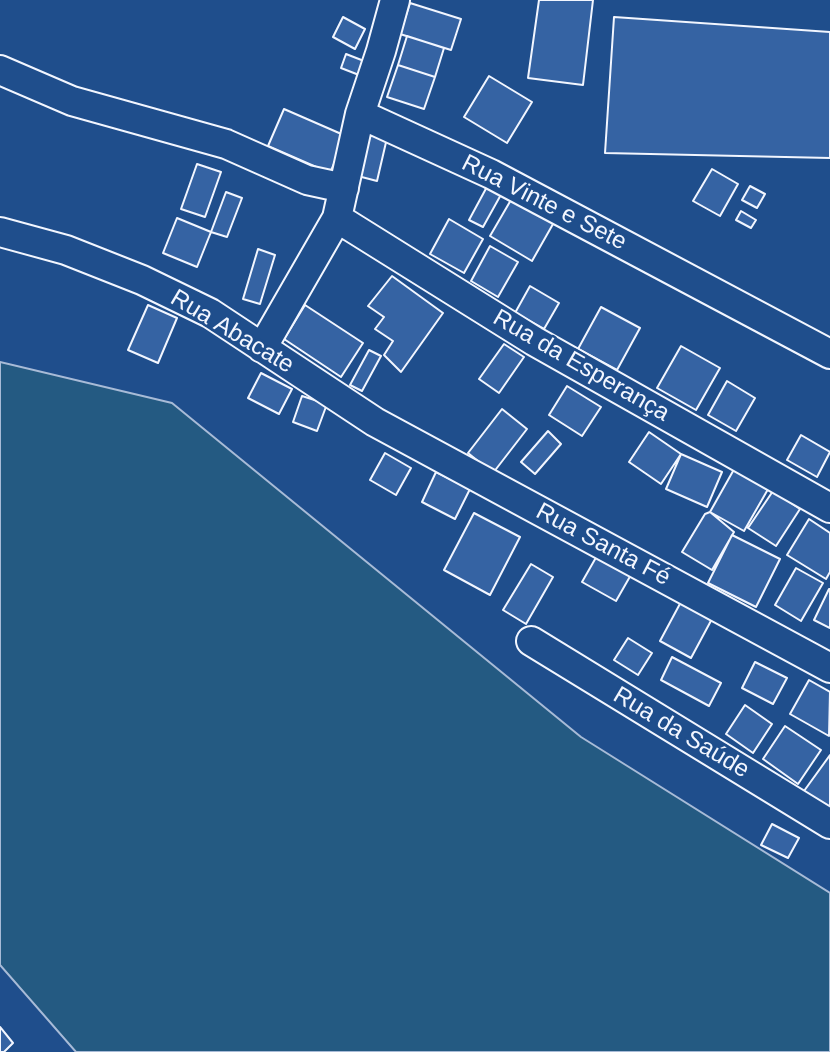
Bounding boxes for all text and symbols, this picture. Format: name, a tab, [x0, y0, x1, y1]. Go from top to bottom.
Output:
street label: Rua Vinte e Sete	[457, 149, 631, 257]
street label: Rua Abacate	[165, 284, 299, 380]
street label: Rua da Esperança	[488, 304, 674, 428]
street label: Rua Santa Fé	[531, 498, 675, 592]
street label: Rua da Saúde	[608, 681, 754, 785]

